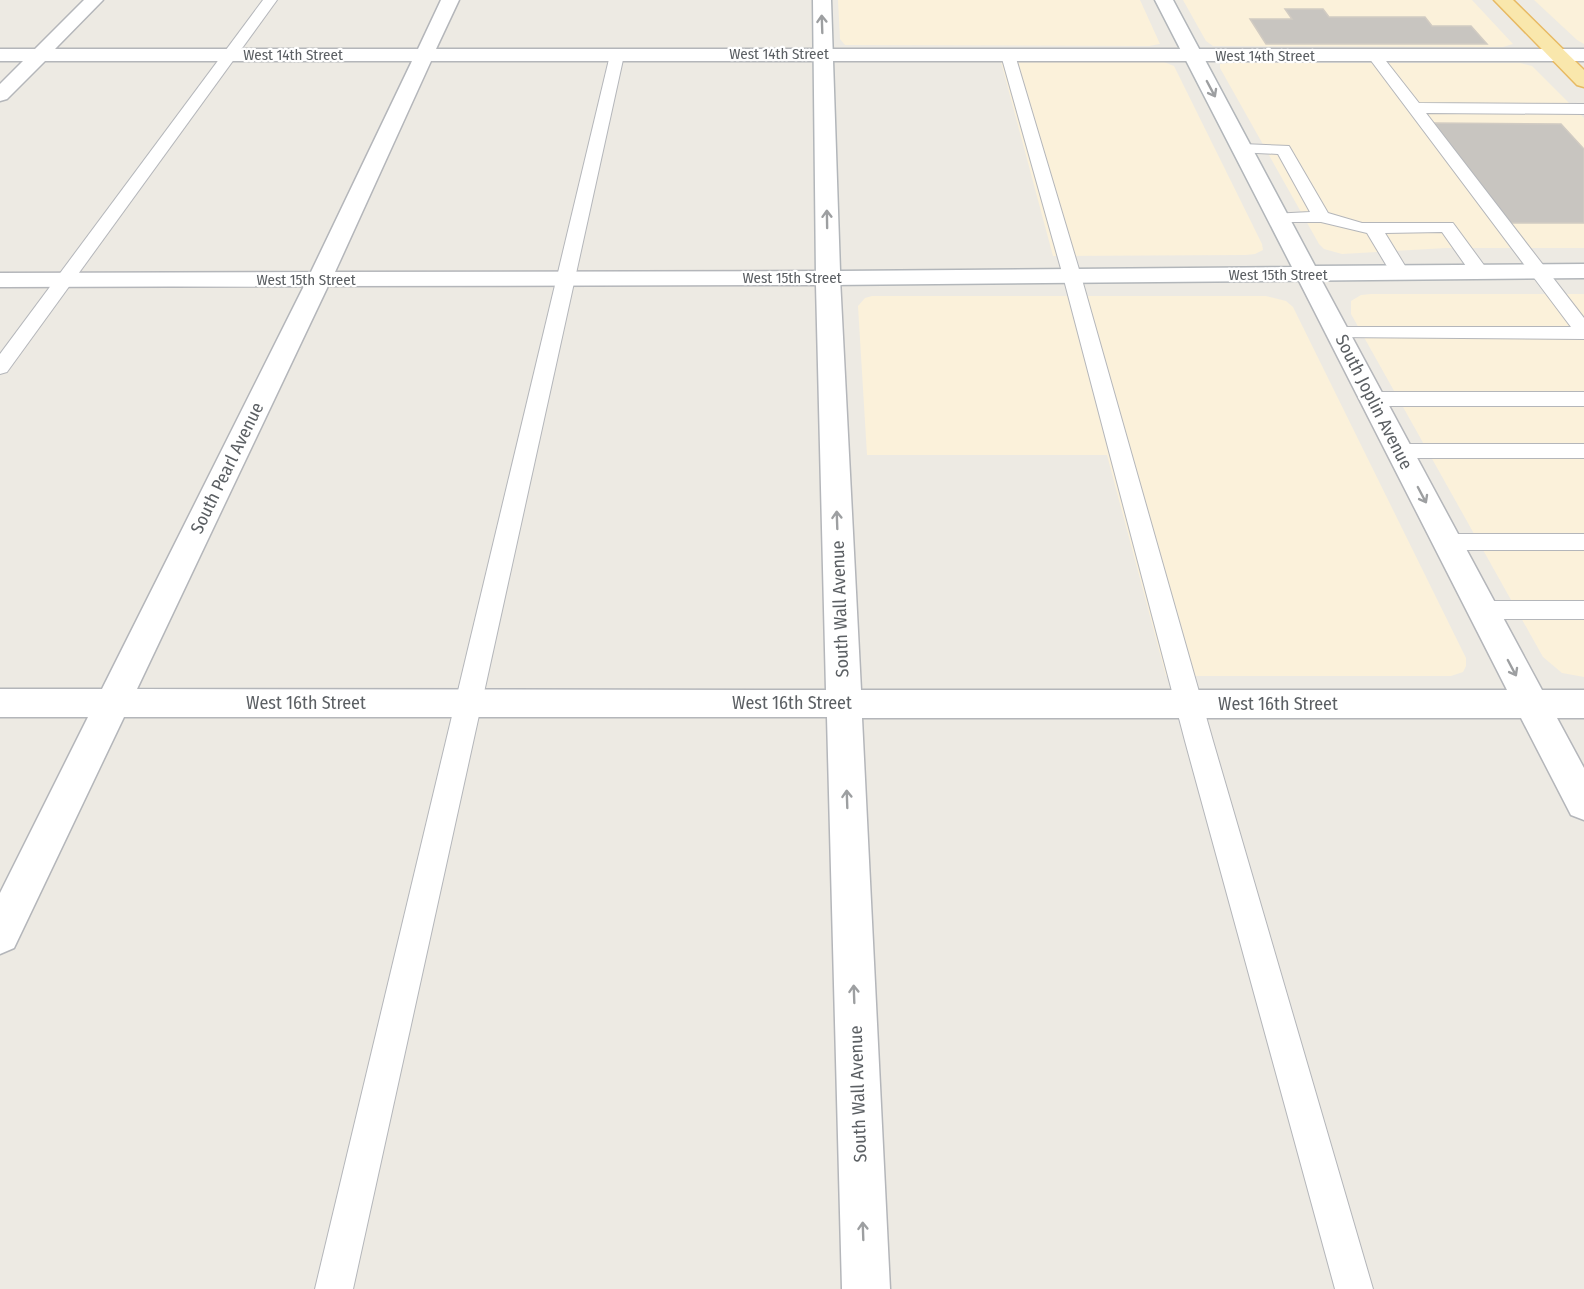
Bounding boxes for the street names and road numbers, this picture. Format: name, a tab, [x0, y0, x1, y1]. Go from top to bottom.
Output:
street label: West 14th Street	[729, 45, 829, 63]
street label: West 14th Street	[243, 46, 343, 64]
street label: West 14th Street	[1215, 47, 1315, 65]
street label: West 15th Street	[1228, 266, 1328, 284]
street label: West 15th Street	[742, 269, 842, 287]
street label: West 15th Street	[256, 271, 356, 289]
street label: South Joplin Avenue	[1330, 331, 1418, 473]
street label: South Pearl Avenue	[186, 399, 268, 537]
street label: South Wall Avenue	[827, 540, 853, 678]
street label: West 16th Street	[246, 692, 366, 714]
street label: West 16th Street	[732, 692, 852, 714]
street label: West 16th Street	[1218, 693, 1338, 715]
street label: South Wall Avenue	[845, 1025, 871, 1163]

